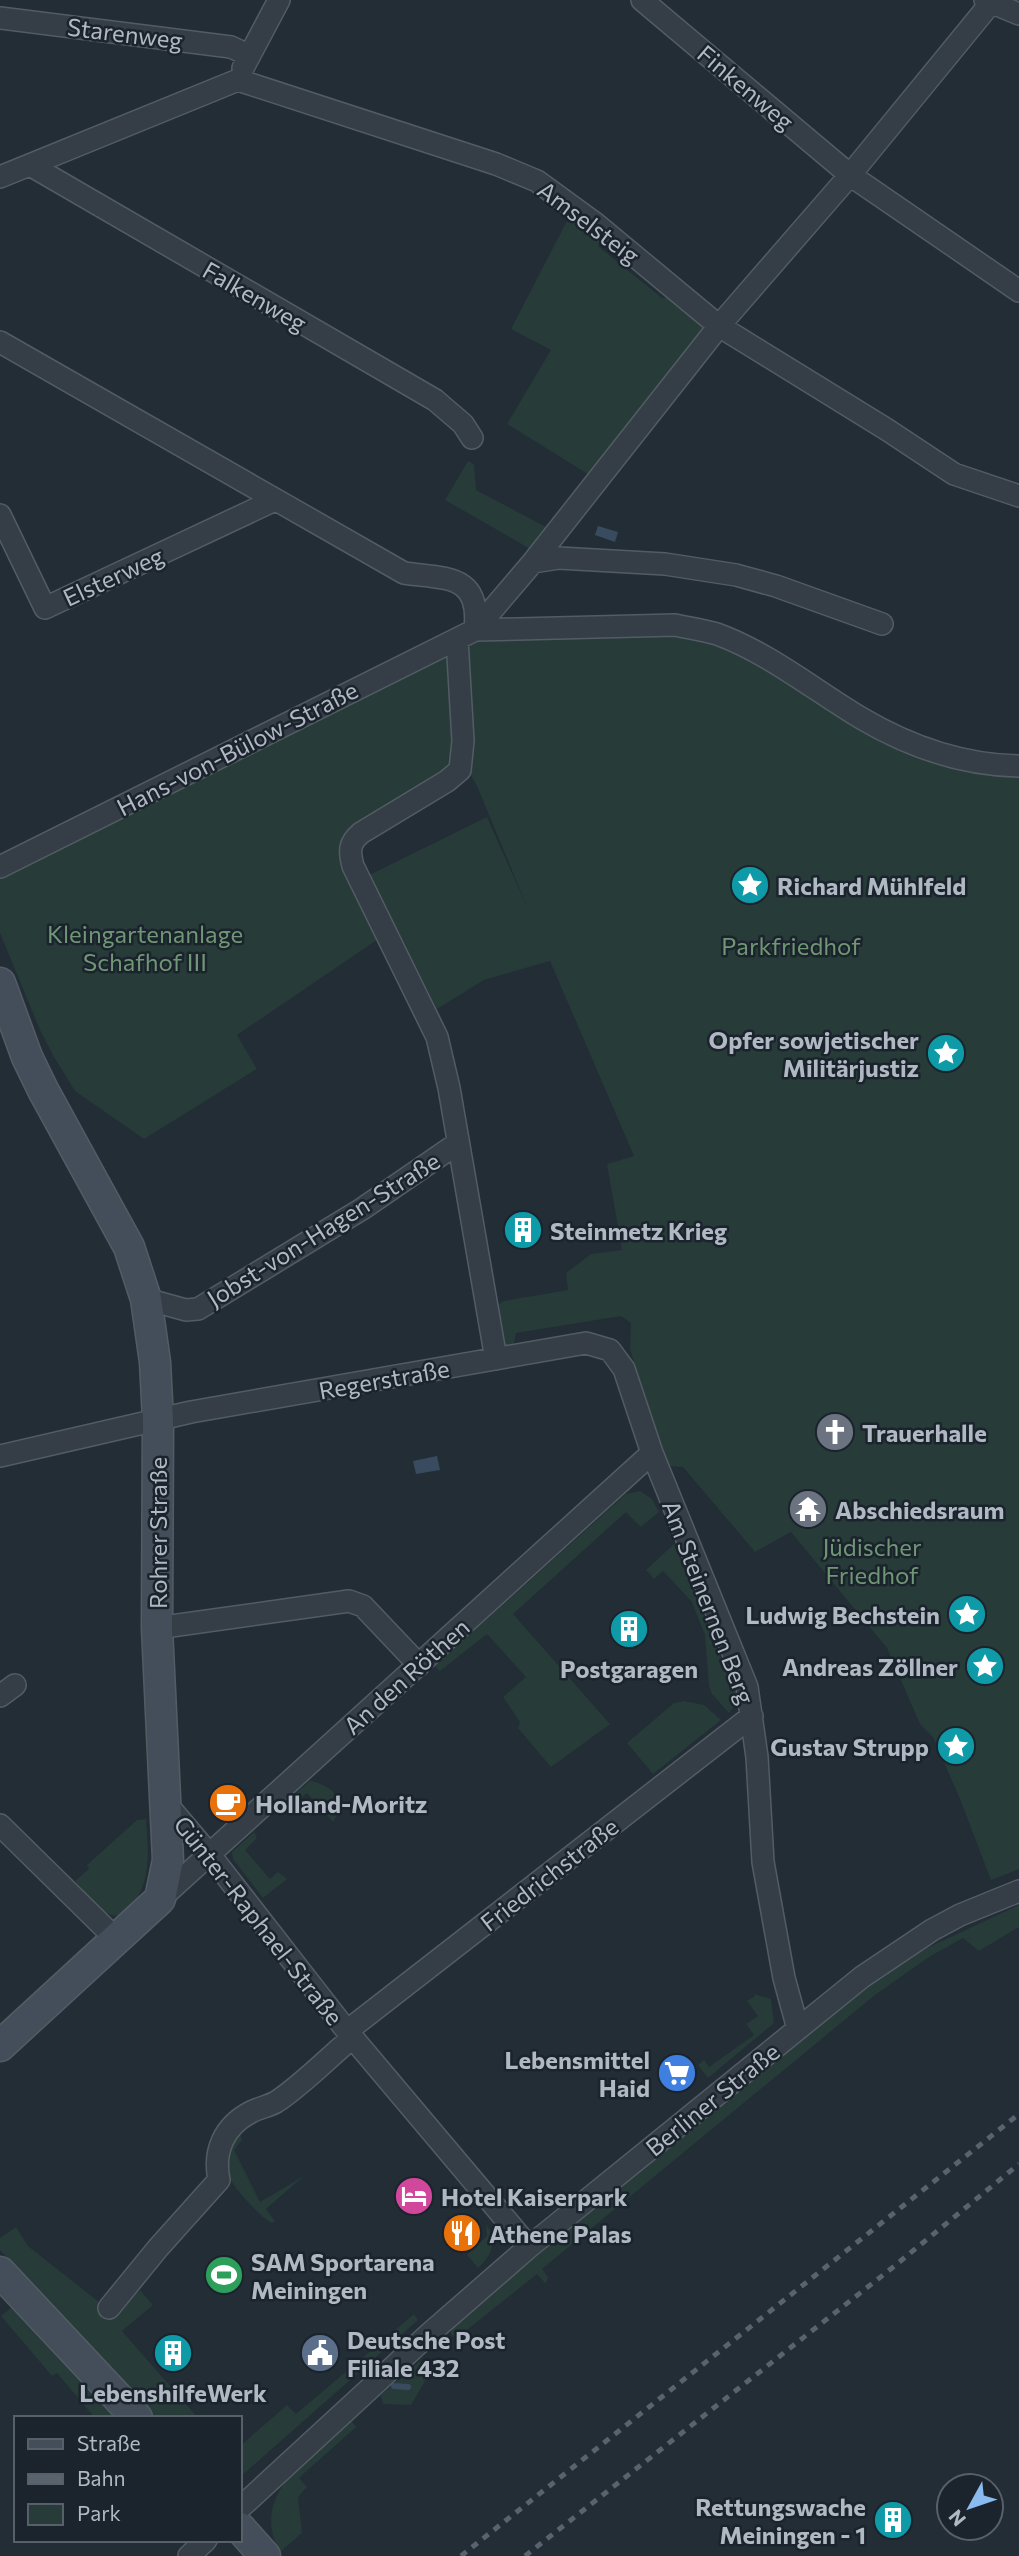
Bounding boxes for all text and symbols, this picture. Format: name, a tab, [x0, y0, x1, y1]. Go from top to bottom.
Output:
street label: Starenweg	[66, 12, 184, 54]
street label: Finkenweg	[692, 38, 800, 136]
street label: Amselsteig	[533, 174, 645, 270]
street label: Falkenweg	[198, 255, 312, 337]
street label: Elsterweg	[58, 540, 168, 612]
street label: Hans-von-Bülow-Straße	[112, 675, 362, 821]
place icon: Richard Mühlfeld	[729, 864, 771, 906]
place label: Richard Mühlfeld	[777, 871, 966, 900]
park label: Kleingartenanlage Schafhof III	[47, 919, 243, 976]
park label: Parkfriedhof	[721, 931, 861, 960]
place label: Opfer sowjetischer Militärjustiz	[709, 1025, 919, 1082]
place icon: Opfer sowjetischer Militärjustiz	[925, 1032, 967, 1074]
street label: Jobst-von-Hagen-Straße	[201, 1145, 445, 1313]
building icon: Steinmetz Krieg	[502, 1209, 544, 1251]
place label: Steinmetz Krieg	[550, 1216, 727, 1245]
street label: Regerstraße	[316, 1353, 452, 1405]
church icon: Trauerhalle	[814, 1411, 856, 1453]
place label: Trauerhalle	[862, 1418, 987, 1447]
street label: Rohrer Straße	[143, 1457, 172, 1609]
temple icon: Abschiedsraum	[787, 1488, 829, 1530]
place label: Abschiedsraum	[835, 1495, 1004, 1524]
street label: Am Steinernen Berg	[657, 1496, 761, 1708]
park label: Jüdischer Friedhof	[822, 1532, 922, 1589]
place icon: Ludwig Bechstein	[946, 1593, 988, 1635]
place label: Ludwig Bechstein	[746, 1600, 940, 1629]
building icon: Postgaragen	[608, 1608, 650, 1650]
street label: An den Röthen	[337, 1612, 475, 1740]
place icon: Andreas Zöllner	[964, 1645, 1006, 1687]
place label: Andreas Zöllner	[782, 1652, 958, 1681]
place label: Postgaragen	[560, 1654, 698, 1683]
place icon: Gustav Strupp	[935, 1725, 977, 1767]
place label: Gustav Strupp	[770, 1732, 929, 1761]
cafe icon: Holland-Moritz	[207, 1782, 249, 1824]
place label: Holland-Moritz	[255, 1789, 427, 1818]
street label: Günter-Raphael-Straße	[168, 1810, 350, 2030]
street label: Friedrichstraße	[474, 1811, 624, 1937]
street label: Berliner Straße	[639, 2036, 785, 2162]
place label: Lebensmittel Haid	[505, 2045, 650, 2102]
supermarket icon: Lebensmittel Haid	[656, 2052, 698, 2094]
hotel icon: Hotel Kaiserpark	[393, 2175, 435, 2217]
place label: Hotel Kaiserpark	[441, 2182, 628, 2211]
restaurant icon: Athene Palas	[441, 2212, 483, 2254]
place label: Athene Palas	[489, 2219, 632, 2248]
place label: SAM Sportarena Meiningen	[251, 2247, 435, 2304]
sports icon: SAM Sportarena Meiningen	[203, 2254, 245, 2296]
place label: Deutsche Post Filiale 432	[347, 2325, 506, 2382]
building icon: LebenshilfeWerk	[152, 2332, 194, 2374]
public building icon: Deutsche Post Filiale 432	[299, 2332, 341, 2374]
place label: LebenshilfeWerk	[79, 2378, 267, 2407]
legend	[14, 2416, 242, 2542]
text: Straße	[77, 2430, 141, 2455]
text: Bahn	[77, 2465, 126, 2490]
north arrow	[935, 2472, 1005, 2542]
place label: Rettungswache Meiningen - 1	[695, 2492, 866, 2549]
building icon: Rettungswache Meiningen - 1	[872, 2499, 914, 2541]
text: Park	[77, 2500, 121, 2525]
text: N	[943, 2505, 970, 2531]

